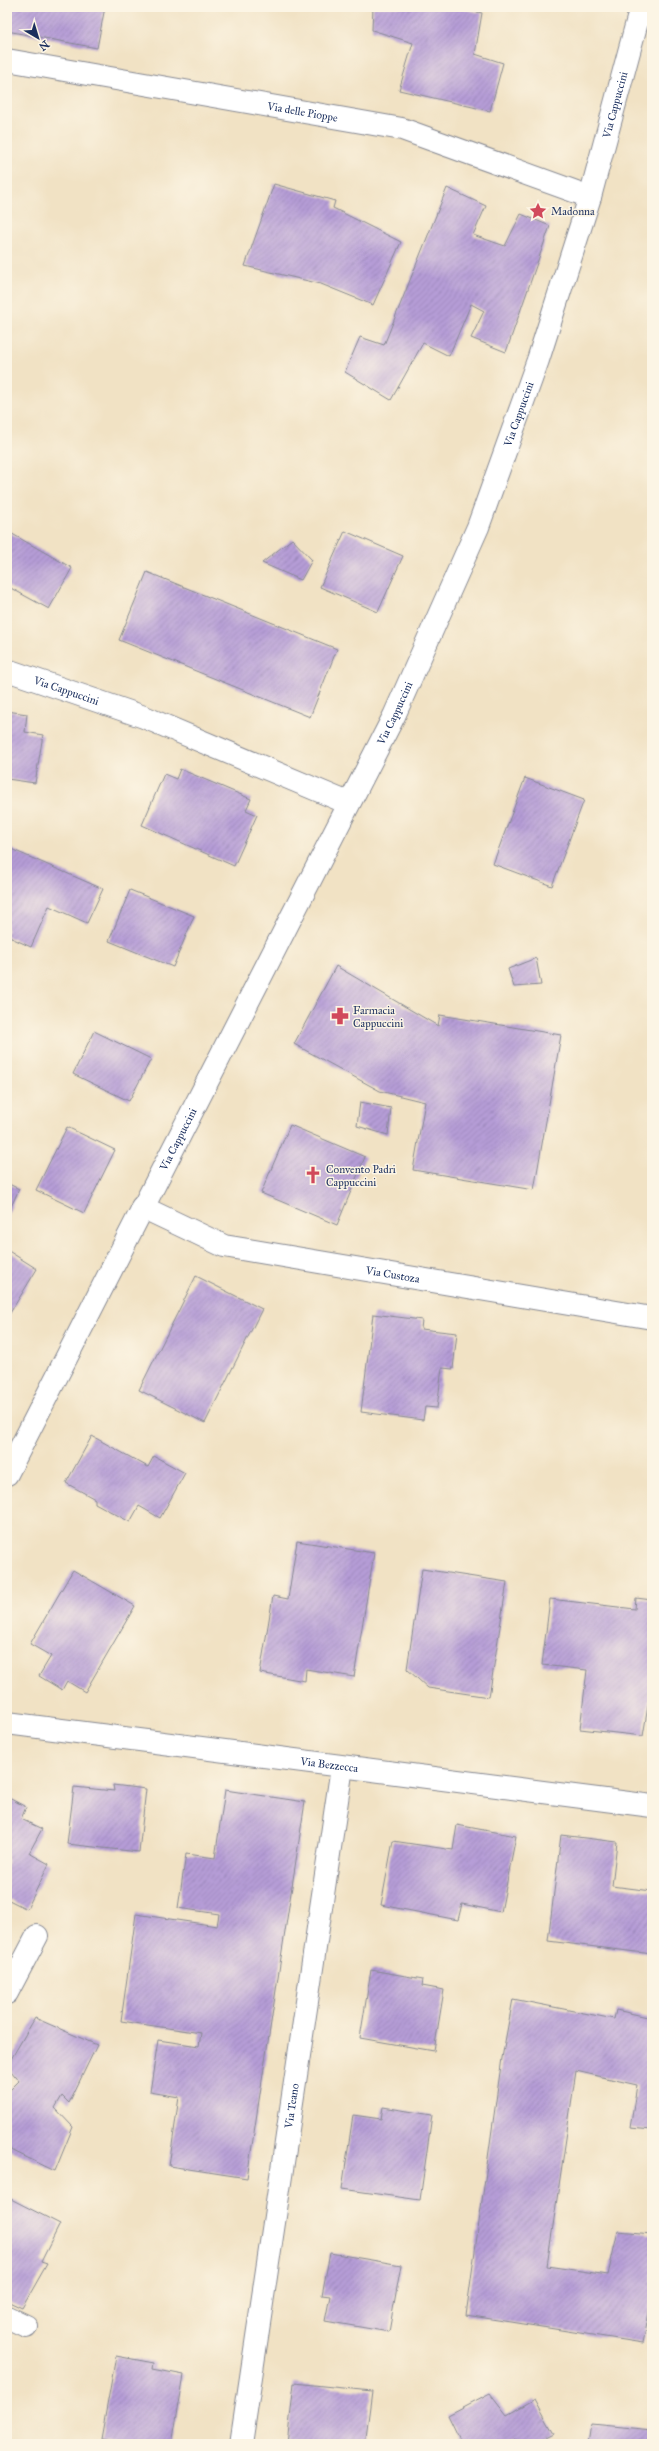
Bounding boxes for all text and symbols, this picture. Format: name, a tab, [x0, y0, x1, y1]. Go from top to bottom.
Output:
north arrow	[18, 18, 58, 58]
text: N	[36, 37, 52, 54]
street label: Via Cappuccini	[599, 70, 630, 140]
street label: Via delle Pioppe	[265, 99, 339, 124]
place icon: Madonna	[528, 201, 548, 221]
place label: Madonna	[551, 205, 595, 218]
street label: Via Cappuccini	[501, 380, 536, 449]
street label: Via Cappuccini	[31, 673, 101, 708]
street label: Via Cappuccini	[374, 680, 415, 748]
place label: Farmacia Cappuccini	[353, 1004, 403, 1030]
pharmacy icon: Farmacia Cappuccini	[330, 1006, 350, 1026]
street label: Via Cappuccini	[156, 1106, 199, 1173]
place label: Convento Padri Cappuccini	[326, 1163, 396, 1189]
church icon: Convento Padri Cappuccini	[303, 1165, 323, 1185]
street label: Via Custoza	[364, 1263, 421, 1285]
street label: Via Bezzecca	[299, 1754, 359, 1775]
street label: Via Teano	[282, 2082, 301, 2130]

